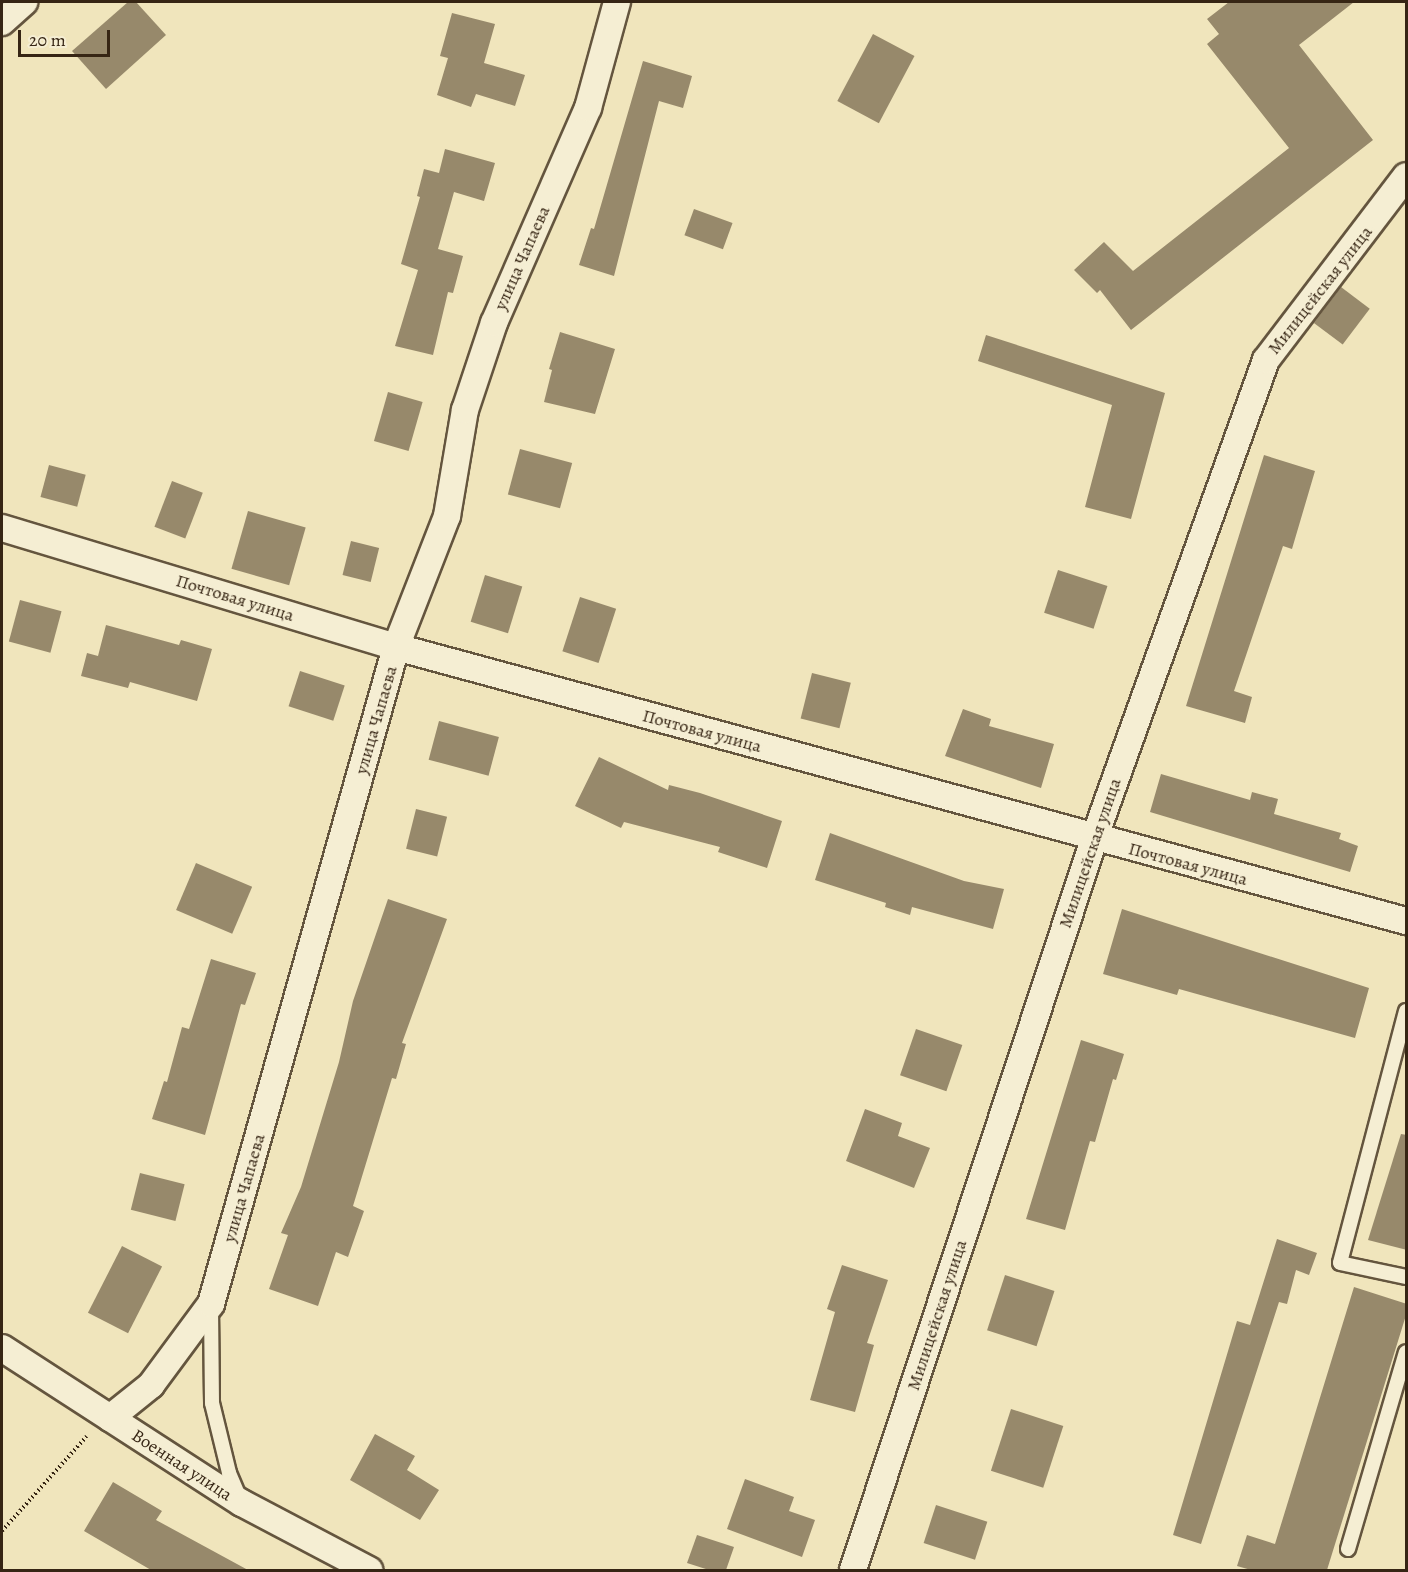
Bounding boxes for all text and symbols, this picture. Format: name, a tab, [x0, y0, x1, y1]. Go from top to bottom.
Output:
scale bar	[21, 18, 112, 56]
text: 20 m	[29, 28, 66, 52]
street label: улица Чапаева	[489, 203, 555, 313]
street label: Милицейская улица	[1263, 221, 1377, 359]
street label: Почтовая улица	[173, 570, 297, 626]
street label: улица Чапаева	[350, 663, 402, 777]
street label: Почтовая улица	[640, 705, 764, 757]
street label: Милицейская улица	[1054, 775, 1126, 931]
street label: Почтовая улица	[1126, 838, 1250, 890]
street label: улица Чапаева	[218, 1131, 270, 1245]
street label: Милицейская улица	[902, 1237, 972, 1393]
street label: Военная улица	[128, 1425, 236, 1505]

